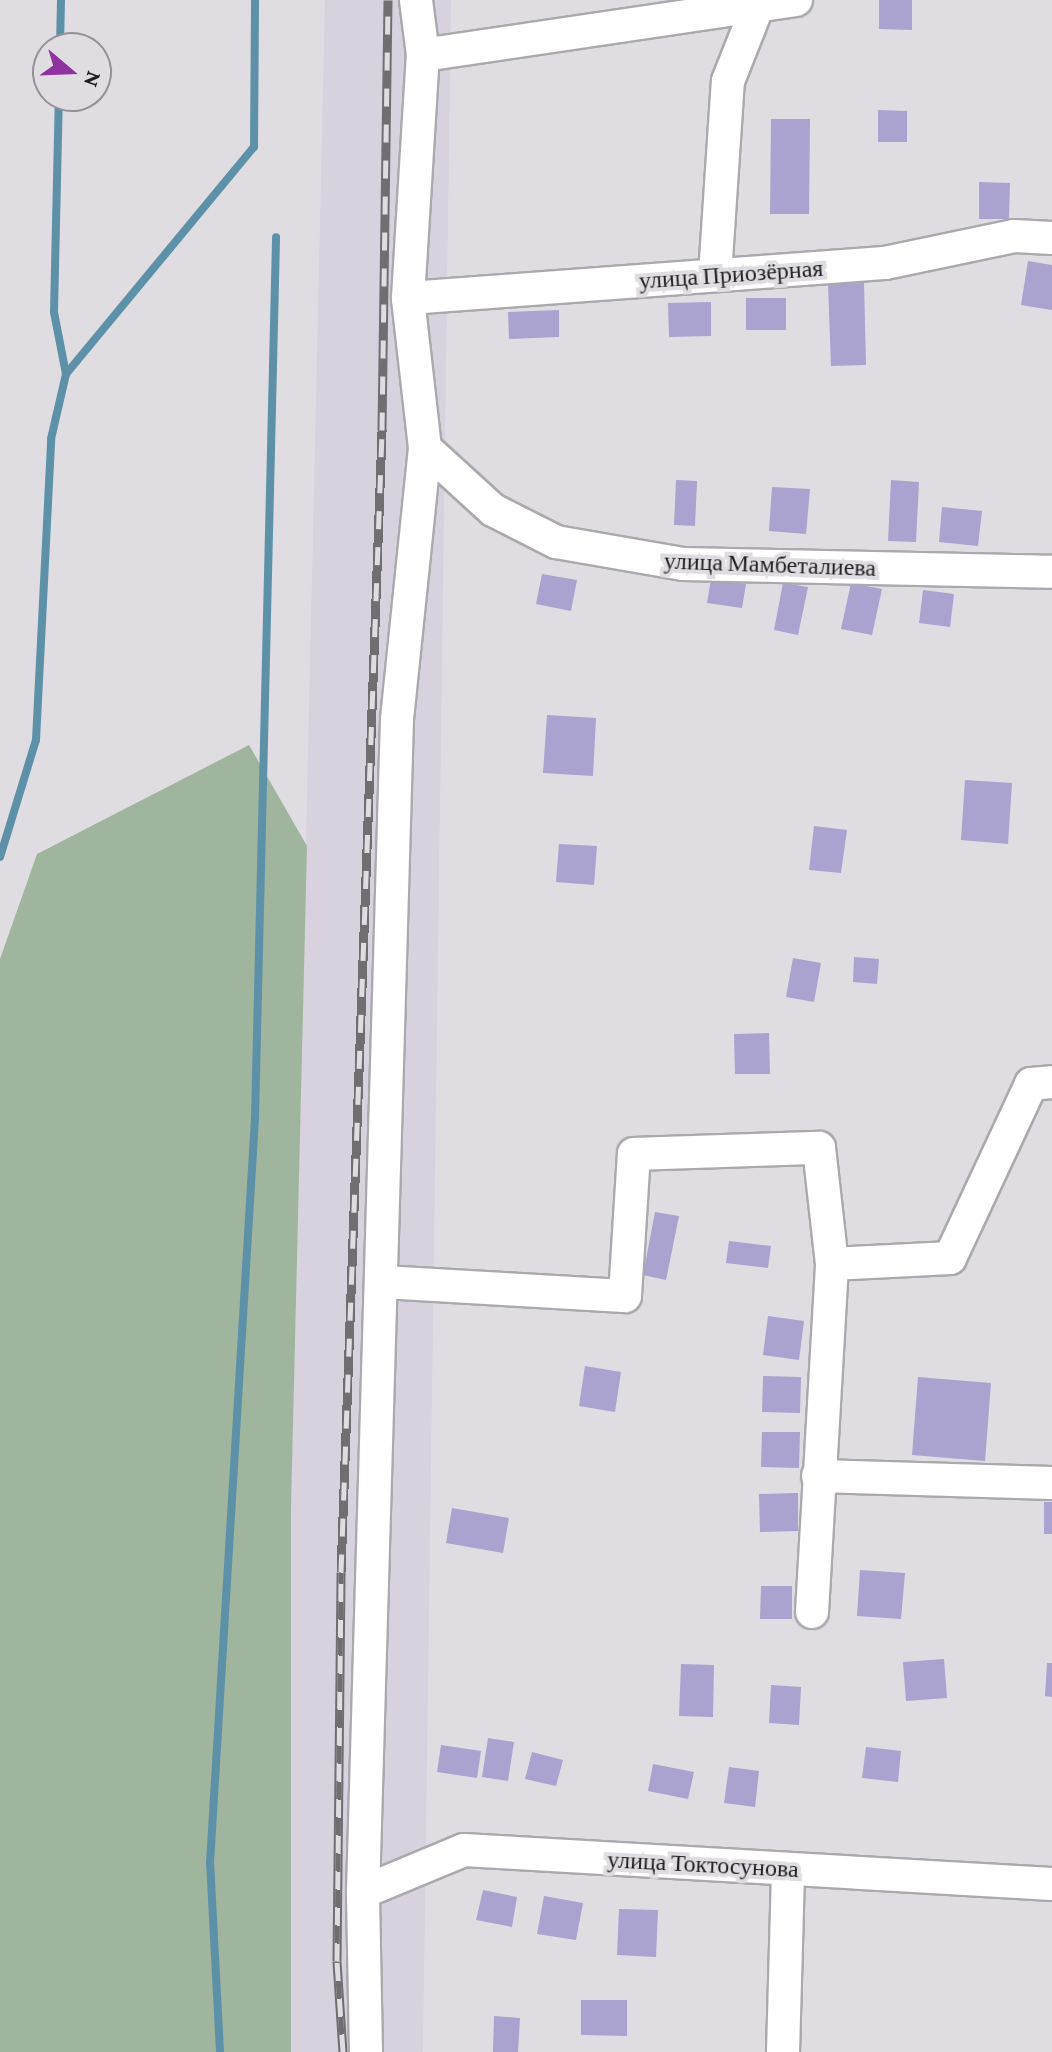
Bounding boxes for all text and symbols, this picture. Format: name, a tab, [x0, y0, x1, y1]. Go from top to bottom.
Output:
north arrow	[32, 32, 112, 112]
text: N	[79, 68, 108, 90]
street label: улица Приозёрная	[638, 253, 824, 295]
street label: улица Мамбеталиева	[663, 546, 877, 582]
street label: улица Токтосунова	[607, 1845, 799, 1883]

